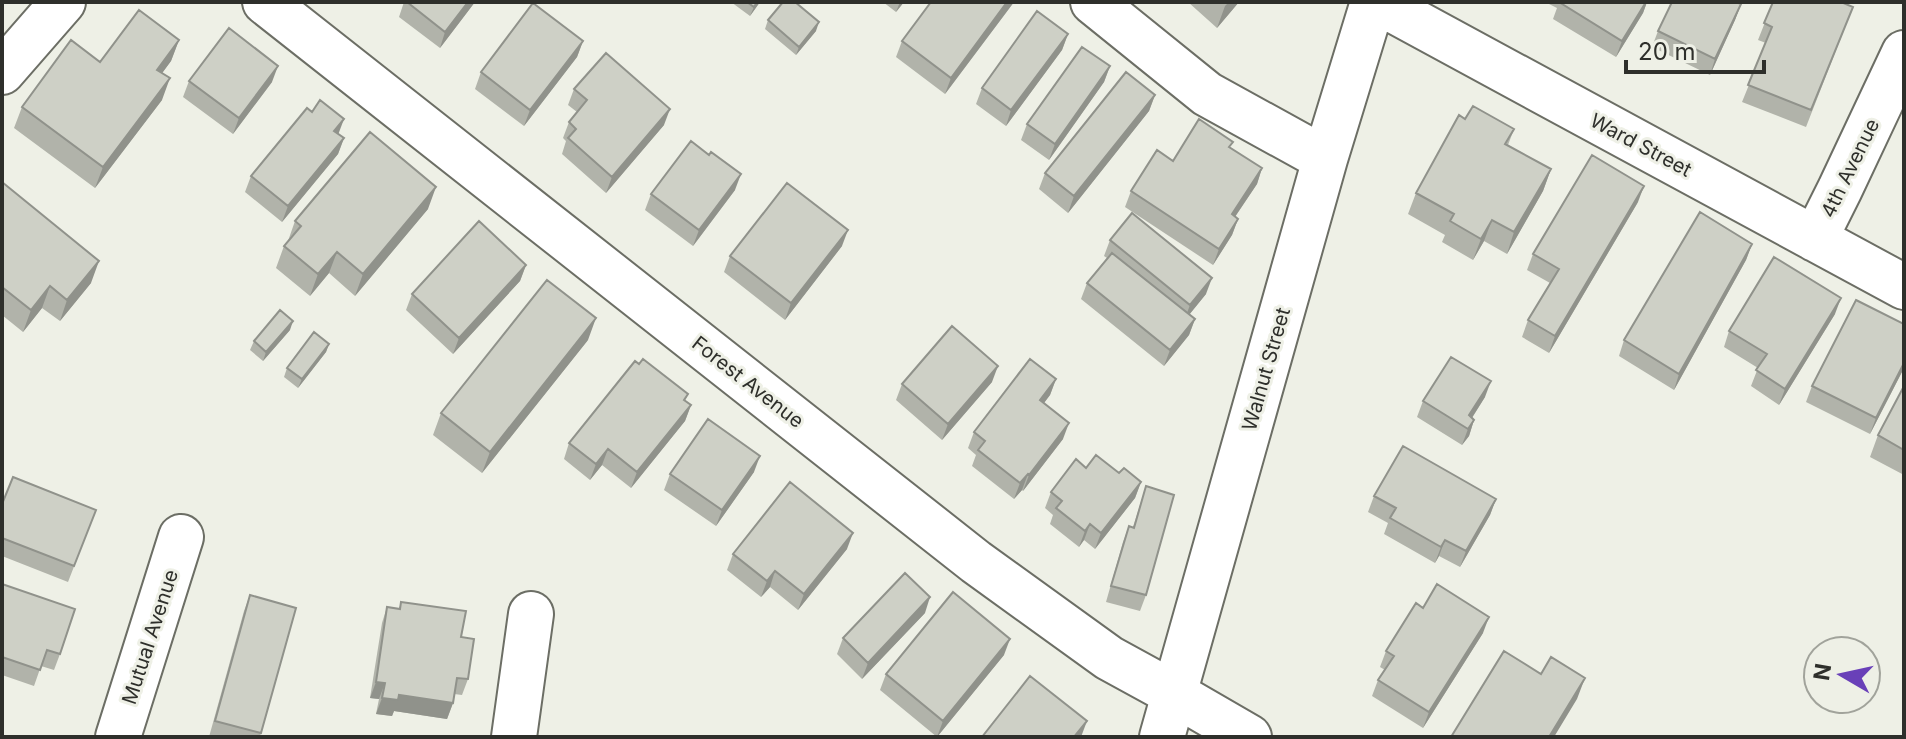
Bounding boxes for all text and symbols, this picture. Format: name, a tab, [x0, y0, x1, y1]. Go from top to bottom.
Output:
scale bar	[1626, 24, 1764, 74]
text: 20 m	[1638, 37, 1696, 66]
street label: Ward Street	[1586, 108, 1696, 182]
street label: 4th Avenue	[1816, 115, 1884, 221]
street label: Walnut Street	[1237, 304, 1295, 433]
street label: Forest Avenue	[687, 331, 809, 433]
street label: Mutual Avenue	[117, 567, 183, 707]
north arrow	[1802, 635, 1882, 715]
text: N	[1808, 662, 1836, 682]

